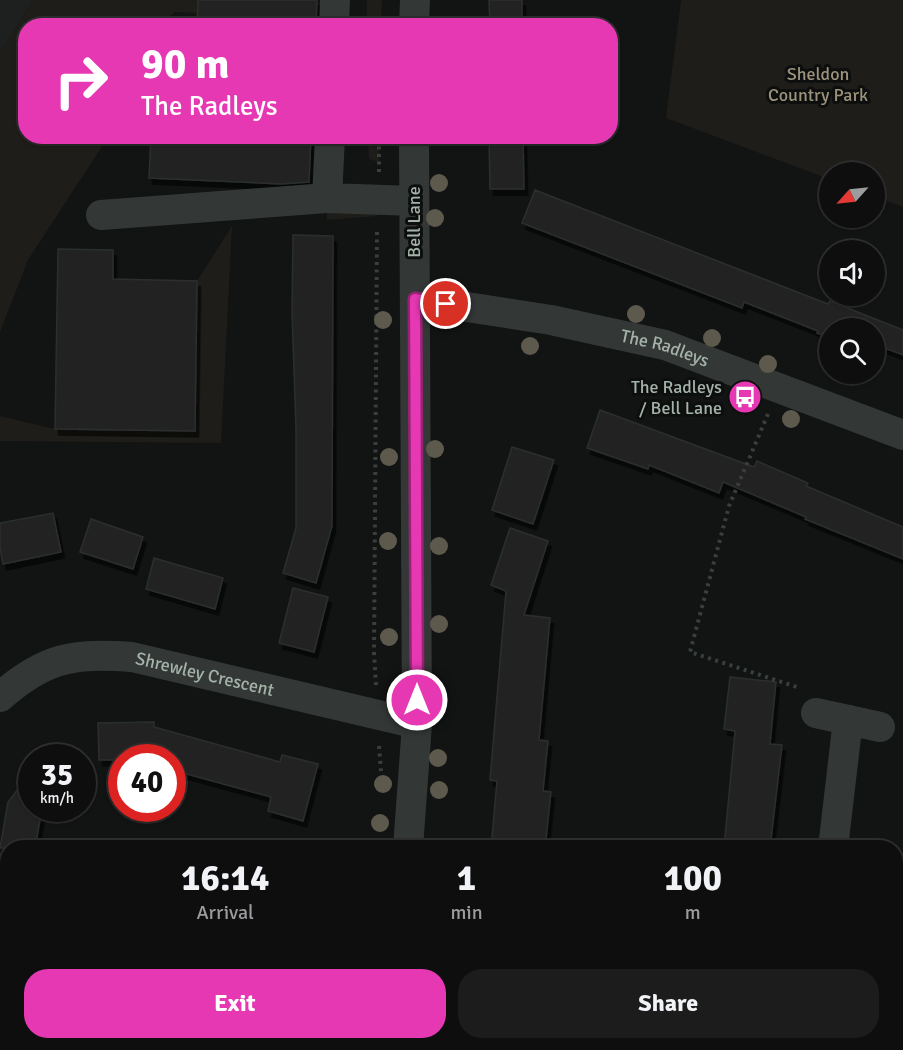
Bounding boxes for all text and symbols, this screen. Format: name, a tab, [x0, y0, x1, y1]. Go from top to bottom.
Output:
text: 90 m	[141, 39, 230, 90]
icon: right	[42, 42, 120, 120]
park label: Sheldon Country Park	[768, 63, 868, 106]
text: The Radleys	[141, 90, 278, 123]
north arrow	[819, 162, 885, 228]
map controls	[819, 162, 885, 384]
street label: Bell Lane	[403, 186, 425, 258]
button: sound	[819, 240, 885, 306]
pin	[420, 278, 471, 329]
icon: arrive	[429, 287, 462, 320]
button: search	[819, 318, 885, 384]
street label: The Radleys	[619, 325, 712, 372]
place label: The Radleys / Bell Lane	[631, 376, 722, 419]
bus stop icon: The Radleys / Bell Lane	[727, 379, 763, 415]
street label: Shrewley Crescent	[133, 647, 276, 701]
position arrow	[385, 668, 449, 732]
speed limit sign: 40	[108, 744, 186, 822]
text: 35	[41, 757, 73, 794]
text: km/h	[40, 789, 74, 807]
text: 16:14	[181, 856, 269, 901]
text: 1	[457, 856, 476, 901]
text: 100	[664, 856, 722, 901]
text: Arrival	[196, 900, 254, 925]
text: min	[450, 900, 483, 925]
text: m	[685, 900, 701, 925]
button: Exit	[24, 969, 446, 1038]
button: Share	[458, 969, 879, 1038]

